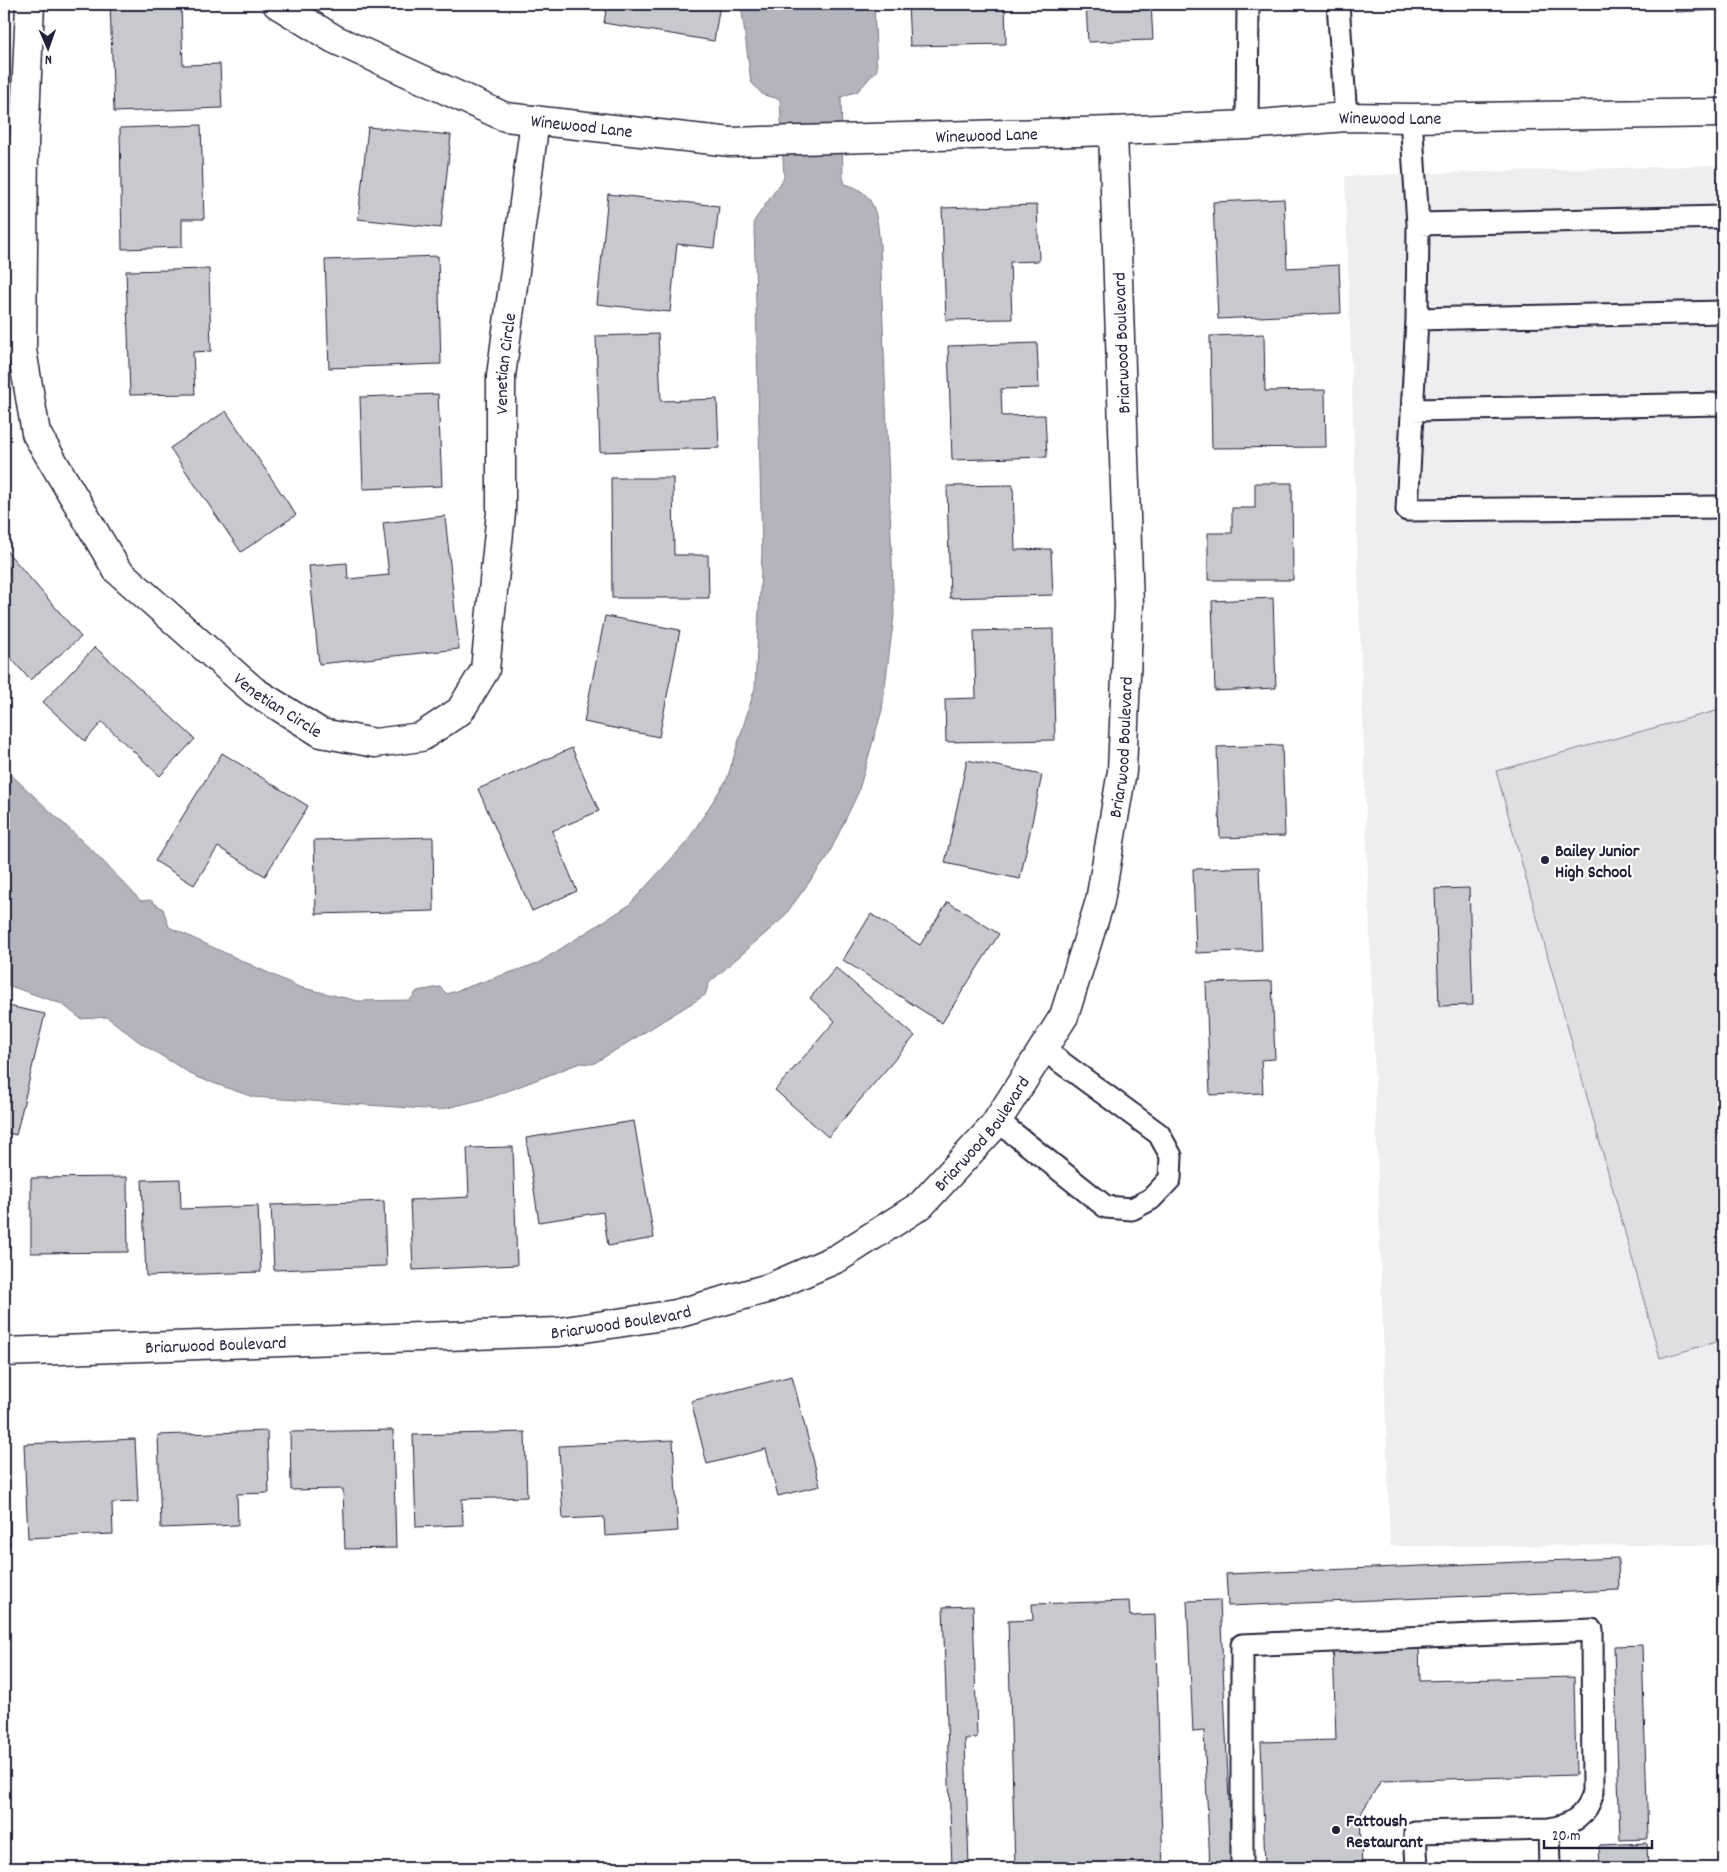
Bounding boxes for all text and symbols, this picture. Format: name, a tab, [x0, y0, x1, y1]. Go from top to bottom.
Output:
north arrow	[22, 22, 72, 72]
text: N	[44, 49, 52, 69]
street label: Winewood Lane	[1338, 107, 1442, 133]
street label: Winewood Lane	[529, 110, 634, 146]
street label: Winewood Lane	[935, 123, 1038, 151]
street label: Briarwood Boulevard	[1109, 272, 1138, 414]
street label: Venetian Circle	[491, 311, 524, 414]
street label: Venetian Circle	[227, 668, 326, 746]
street label: Briarwood Boulevard	[1104, 676, 1141, 820]
place label: Bailey Junior High School	[1555, 840, 1640, 886]
marker: Bailey Junior High School	[1539, 854, 1551, 866]
street label: Briarwood Boulevard	[929, 1072, 1037, 1198]
street label: Briarwood Boulevard	[551, 1300, 695, 1347]
street label: Briarwood Boulevard	[145, 1332, 287, 1362]
place label: Fattoush Restaurant	[1346, 1810, 1424, 1856]
scale bar	[1544, 1817, 1652, 1849]
marker: Fattoush Restaurant	[1330, 1824, 1342, 1836]
text: 20 m	[1552, 1826, 1580, 1848]

